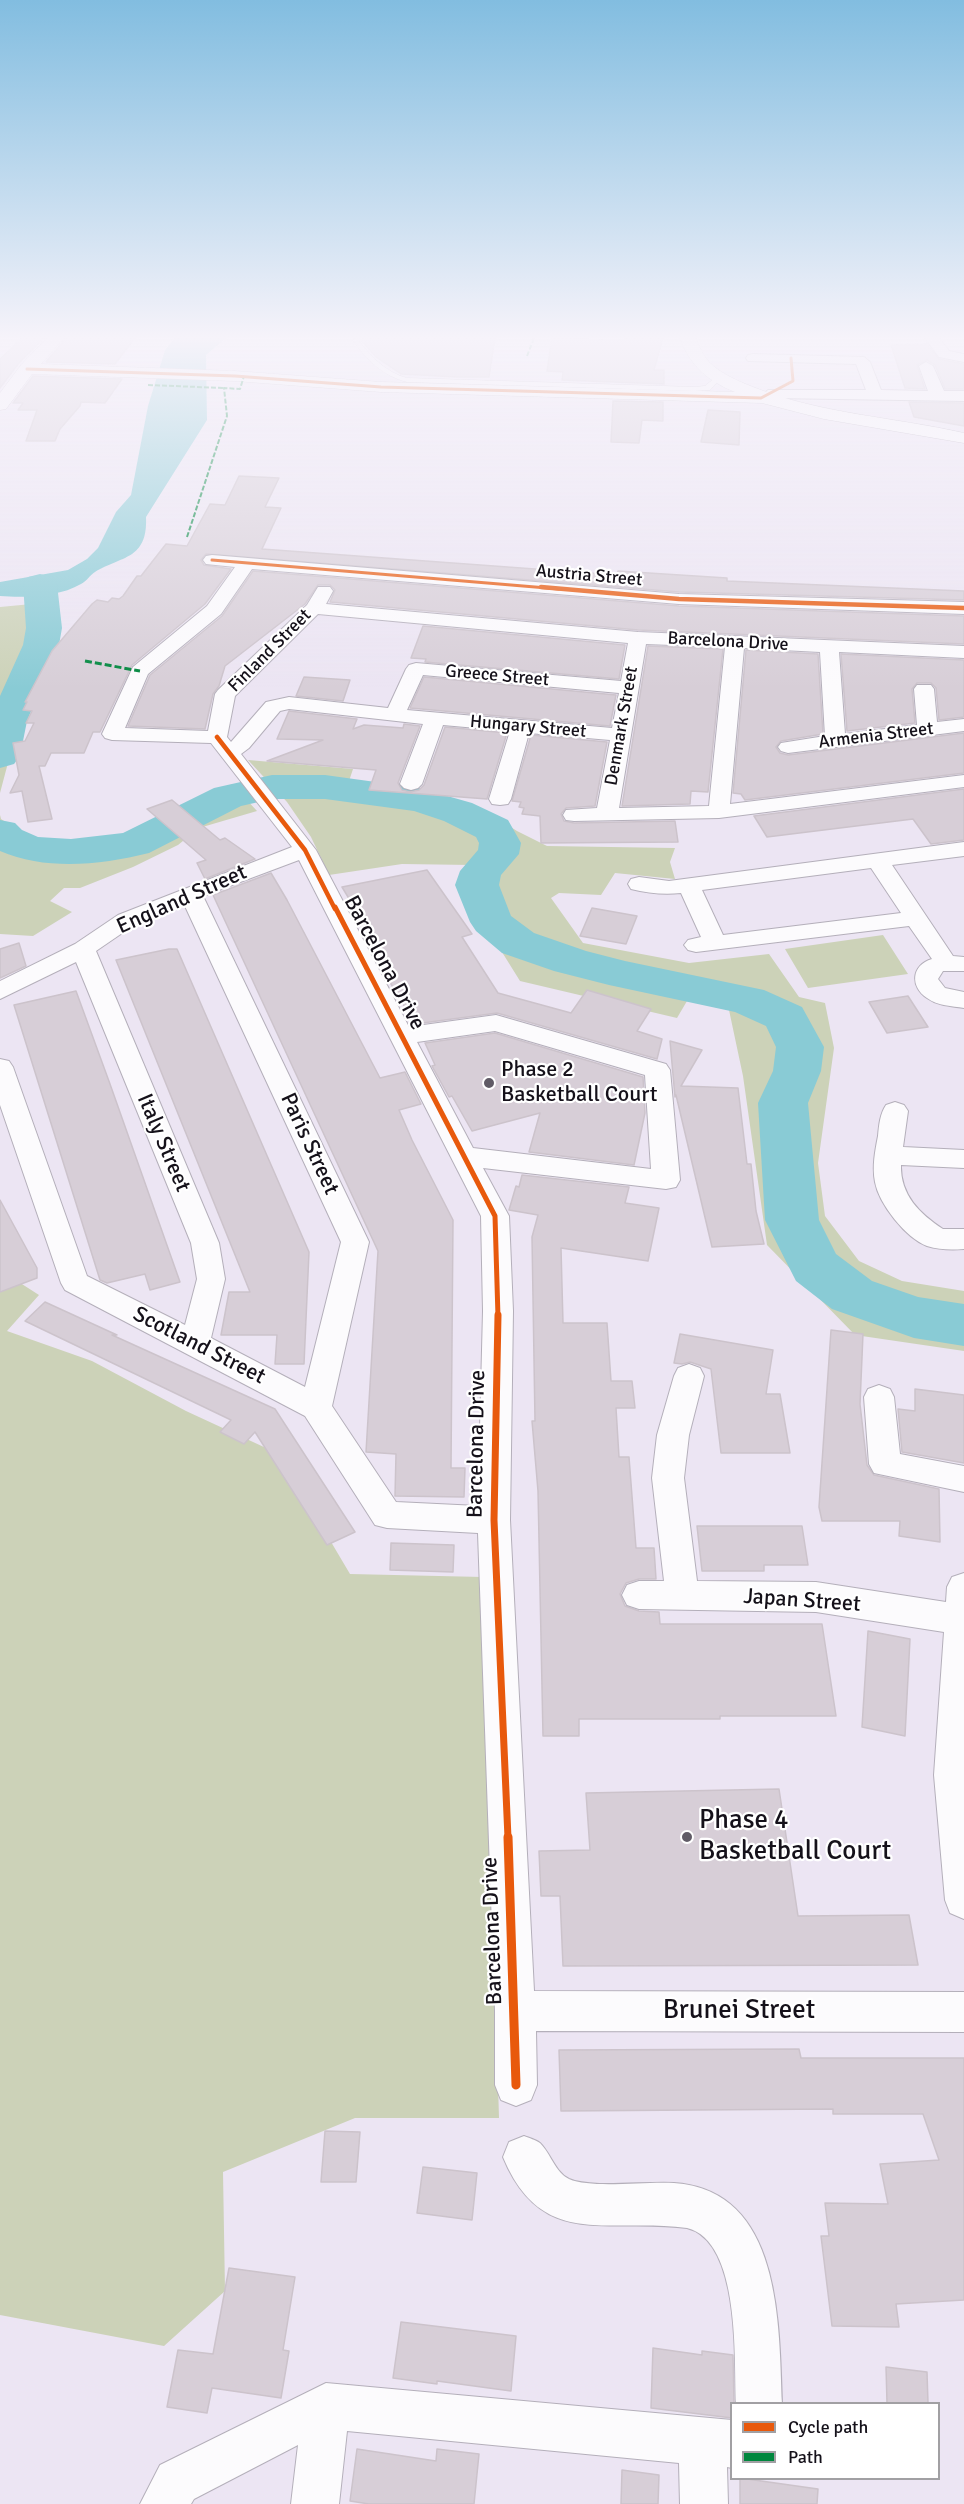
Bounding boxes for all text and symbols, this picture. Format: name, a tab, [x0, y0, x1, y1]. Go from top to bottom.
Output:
street label: Austria Street	[535, 561, 643, 591]
street label: Finland Street	[224, 605, 316, 697]
street label: Barcelona Drive	[667, 628, 789, 656]
street label: Greece Street	[444, 661, 550, 691]
street label: Denmark Street	[601, 665, 643, 787]
street label: Hungary Street	[469, 711, 587, 743]
street label: Armenia Street	[817, 718, 935, 754]
street label: England Street	[113, 860, 251, 940]
street label: Barcelona Drive	[338, 891, 430, 1035]
place label: Phase 2 Basketball Court	[501, 1057, 658, 1108]
marker: Phase 2 Basketball Court	[482, 1076, 496, 1090]
street label: Paris Street	[274, 1089, 344, 1199]
street label: Italy Street	[131, 1090, 195, 1196]
street label: Scotland Street	[128, 1301, 270, 1391]
street label: Barcelona Drive	[463, 1370, 491, 1518]
street label: Japan Street	[743, 1584, 861, 1618]
place label: Phase 4 Basketball Court	[699, 1805, 891, 1868]
marker: Phase 4 Basketball Court	[680, 1830, 694, 1844]
street label: Barcelona Drive	[477, 1856, 509, 2006]
street label: Brunei Street	[663, 1995, 815, 2027]
legend	[730, 2402, 940, 2480]
text: Cycle path	[788, 2416, 868, 2438]
text: Path	[788, 2446, 823, 2468]

